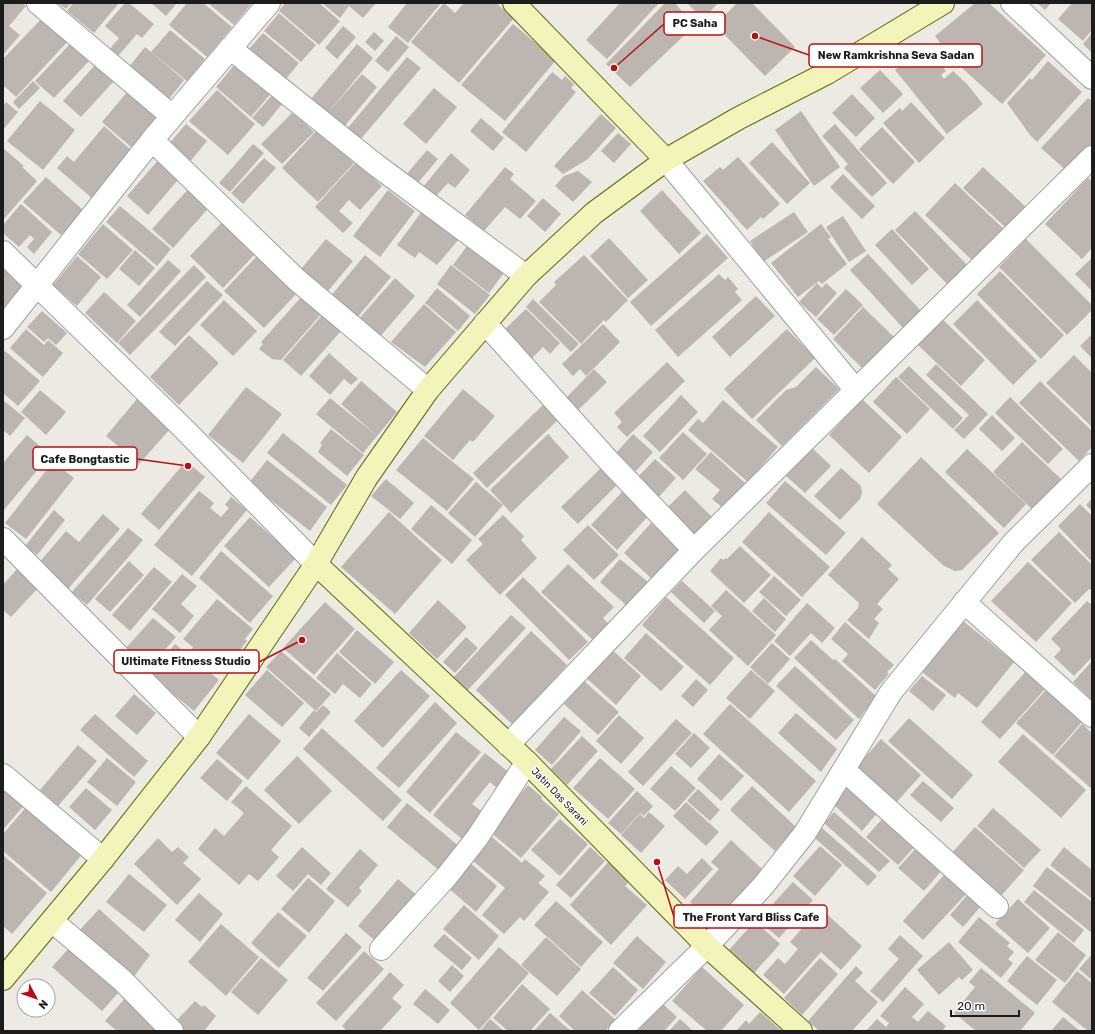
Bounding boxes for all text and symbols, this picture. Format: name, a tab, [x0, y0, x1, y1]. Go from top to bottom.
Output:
callout: PC Saha	[664, 12, 725, 35]
text: PC Saha	[673, 17, 717, 30]
callout: New Ramkrishna Seva Sadan	[809, 44, 982, 67]
text: New Ramkrishna Seva Sadan	[818, 49, 974, 62]
callout: Cafe Bongtastic	[33, 447, 137, 470]
text: Cafe Bongtastic	[41, 453, 130, 466]
callout: Ultimate Fitness Studio	[114, 650, 259, 673]
text: Ultimate Fitness Studio	[121, 655, 251, 668]
street label: Jatin Das Sarani	[529, 765, 590, 828]
callout: The Front Yard Bliss Cafe	[674, 905, 827, 928]
text: The Front Yard Bliss Cafe	[683, 911, 820, 924]
north arrow	[16, 978, 56, 1018]
scale bar	[951, 992, 1019, 1018]
text: N	[36, 997, 51, 1012]
text: 20 m	[957, 999, 985, 1013]

